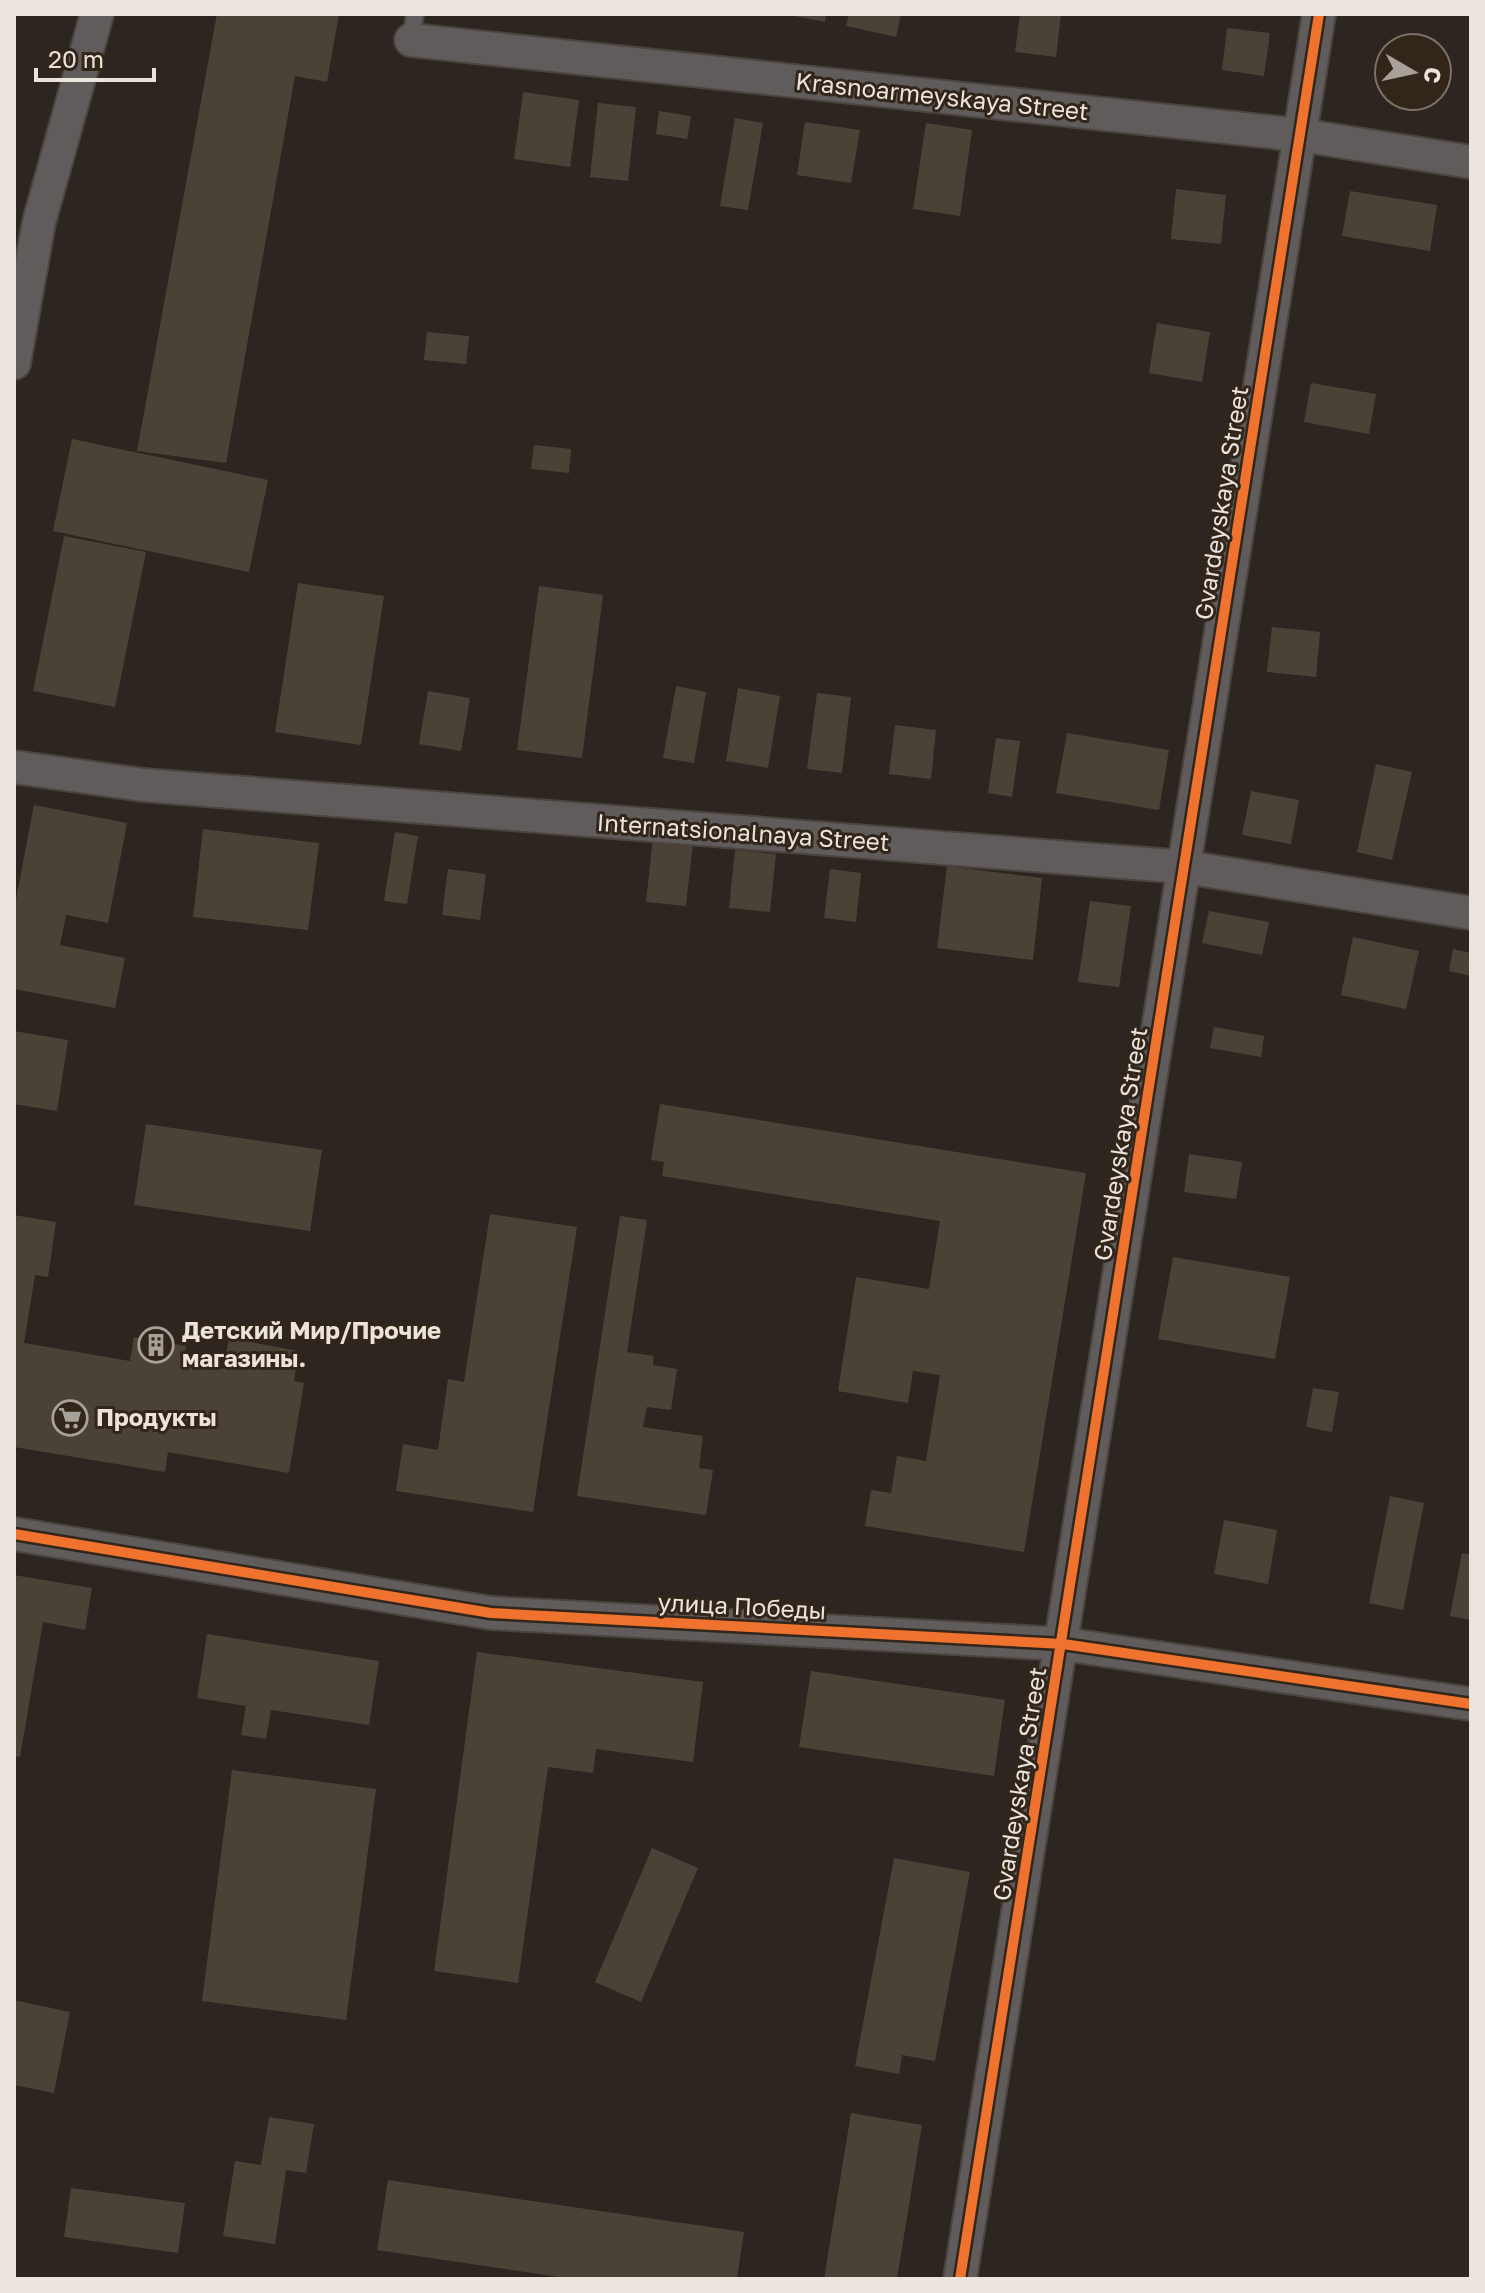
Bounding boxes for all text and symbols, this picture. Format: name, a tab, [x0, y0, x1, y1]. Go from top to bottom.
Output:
scale bar	[36, 32, 154, 82]
north arrow	[1373, 32, 1453, 112]
text: 20 m	[48, 44, 104, 73]
text: С	[1419, 65, 1448, 85]
street label: Krasnoarmeyskaya Street	[794, 66, 1090, 125]
street label: Gvardeyskaya Street	[1188, 384, 1253, 622]
street label: Internatsionalnaya Street	[596, 807, 890, 856]
street label: Gvardeyskaya Street	[1087, 1025, 1152, 1263]
place label: Детский Мир/Прочие магазины.	[182, 1315, 441, 1372]
building icon: Детский Мир/Прочие магазины.	[137, 1326, 175, 1364]
supermarket icon: Продукты	[51, 1399, 89, 1437]
place label: Продукты	[96, 1402, 217, 1431]
street label: улица Победы	[657, 1587, 827, 1624]
street label: Gvardeyskaya Street	[986, 1665, 1051, 1903]

